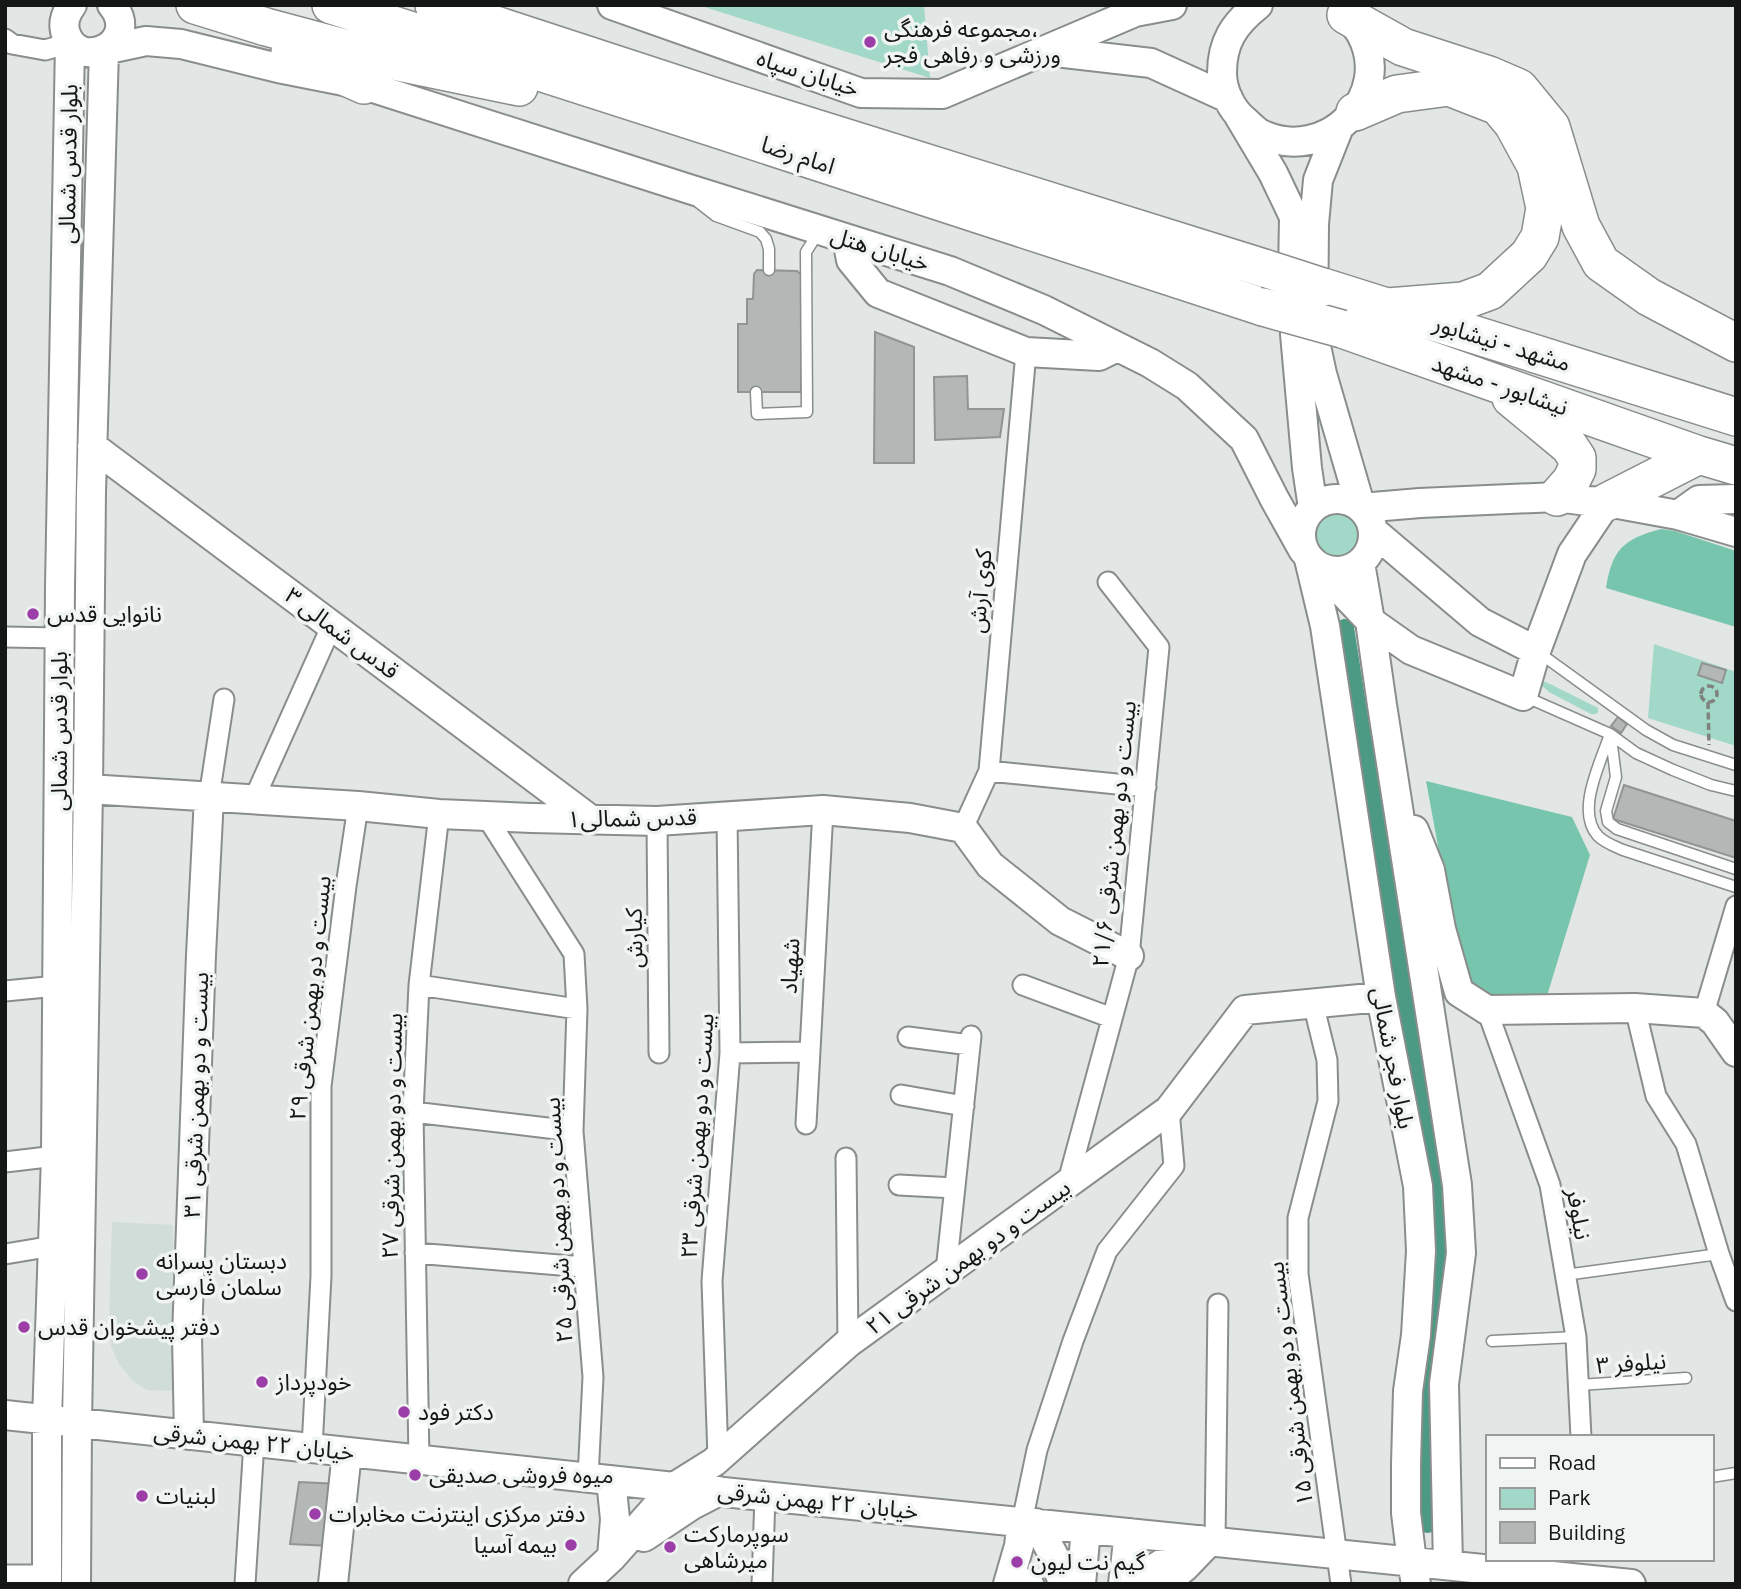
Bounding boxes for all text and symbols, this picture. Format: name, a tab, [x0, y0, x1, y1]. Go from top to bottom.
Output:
place label: مجموعه فرهنگی، ورزشی و رفاهی فجر	[883, 13, 1061, 69]
marker: مجموعه فرهنگی، ورزشی و رفاهی فجر	[862, 34, 878, 50]
street label: خیابان سپاه	[753, 41, 863, 104]
street label: بلوار قدس شمالی	[51, 84, 83, 244]
street label: امام رضا	[756, 128, 839, 184]
street label: خیابان هتل	[827, 219, 933, 277]
street label: مشهد - نیشابور	[1429, 307, 1575, 377]
street label: نیشابور - مشهد	[1428, 347, 1572, 421]
street label: کوی آرش	[960, 547, 998, 634]
street label: قدس شمالی ۳	[280, 580, 406, 685]
place label: نانوایی قدس	[47, 598, 162, 628]
marker: نانوایی قدس	[25, 606, 41, 622]
street label: بلوار قدس شمالی	[43, 651, 73, 811]
street label: بیست و دو بهمن شرقی ۲۱/۶	[1084, 699, 1142, 969]
street label: قدس شمالی۱	[567, 801, 697, 833]
street label: بیست و دو بهمن شرقی ۲۹	[281, 874, 337, 1122]
street label: کیارش	[617, 907, 649, 968]
street label: شهیاد	[773, 937, 805, 995]
street label: بیست و دو بهمن شرقی ۳۱	[176, 971, 214, 1218]
street label: بلوار فجر شمالی	[1366, 984, 1422, 1131]
street label: بیست و دو بهمن شرقی ۲۳	[672, 1012, 720, 1260]
street label: بیست و دو بهمن شرقی ۲۷	[374, 1013, 408, 1259]
street label: بیست و دو بهمن شرقی ۲۵	[536, 1096, 578, 1344]
street label: بیست و دو بهمن شرقی ۲۱	[859, 1172, 1076, 1341]
street label: نیلوفر	[1561, 1185, 1599, 1242]
place label: دبستان پسرانه سلمان فارسی	[156, 1245, 287, 1301]
street label: بیست و دو بهمن شرقی ۱۵	[1259, 1260, 1319, 1508]
marker: دبستان پسرانه سلمان فارسی	[134, 1266, 150, 1282]
place label: دفتر پیشخوان قدس	[38, 1311, 220, 1342]
marker: دفتر پیشخوان قدس	[16, 1319, 32, 1335]
street label: نیلوفر ۳	[1595, 1345, 1667, 1379]
place label: خودپرداز	[275, 1366, 352, 1397]
marker: خودپرداز	[254, 1374, 270, 1390]
place label: دکتر فود	[418, 1396, 494, 1426]
marker: دکتر فود	[396, 1404, 412, 1420]
street label: خیابان ۲۲ بهمن شرقی	[152, 1416, 356, 1466]
legend	[1486, 1435, 1713, 1561]
text: Road	[1548, 1448, 1596, 1476]
place label: میوه فروشی صدیقی	[429, 1459, 614, 1489]
marker: میوه فروشی صدیقی	[407, 1467, 423, 1483]
street label: خیابان ۲۲ بهمن شرقی	[716, 1475, 920, 1525]
place label: لبنیات	[156, 1480, 216, 1510]
text: Park	[1548, 1483, 1591, 1511]
marker: لبنیات	[134, 1488, 150, 1504]
place label: دفتر مرکزی اینترنت مخابرات	[329, 1498, 586, 1528]
marker: دفتر مرکزی اینترنت مخابرات	[307, 1506, 323, 1522]
place label: سوپرمارکت میرشاهی	[684, 1518, 789, 1574]
text: Building	[1548, 1518, 1625, 1546]
place label: بیمه آسیا	[474, 1529, 557, 1559]
marker: بیمه آسیا	[563, 1537, 579, 1553]
marker: سوپرمارکت میرشاهی	[662, 1539, 678, 1555]
place label: گیم نت لیون	[1031, 1546, 1146, 1579]
marker: گیم نت لیون	[1009, 1554, 1025, 1570]

